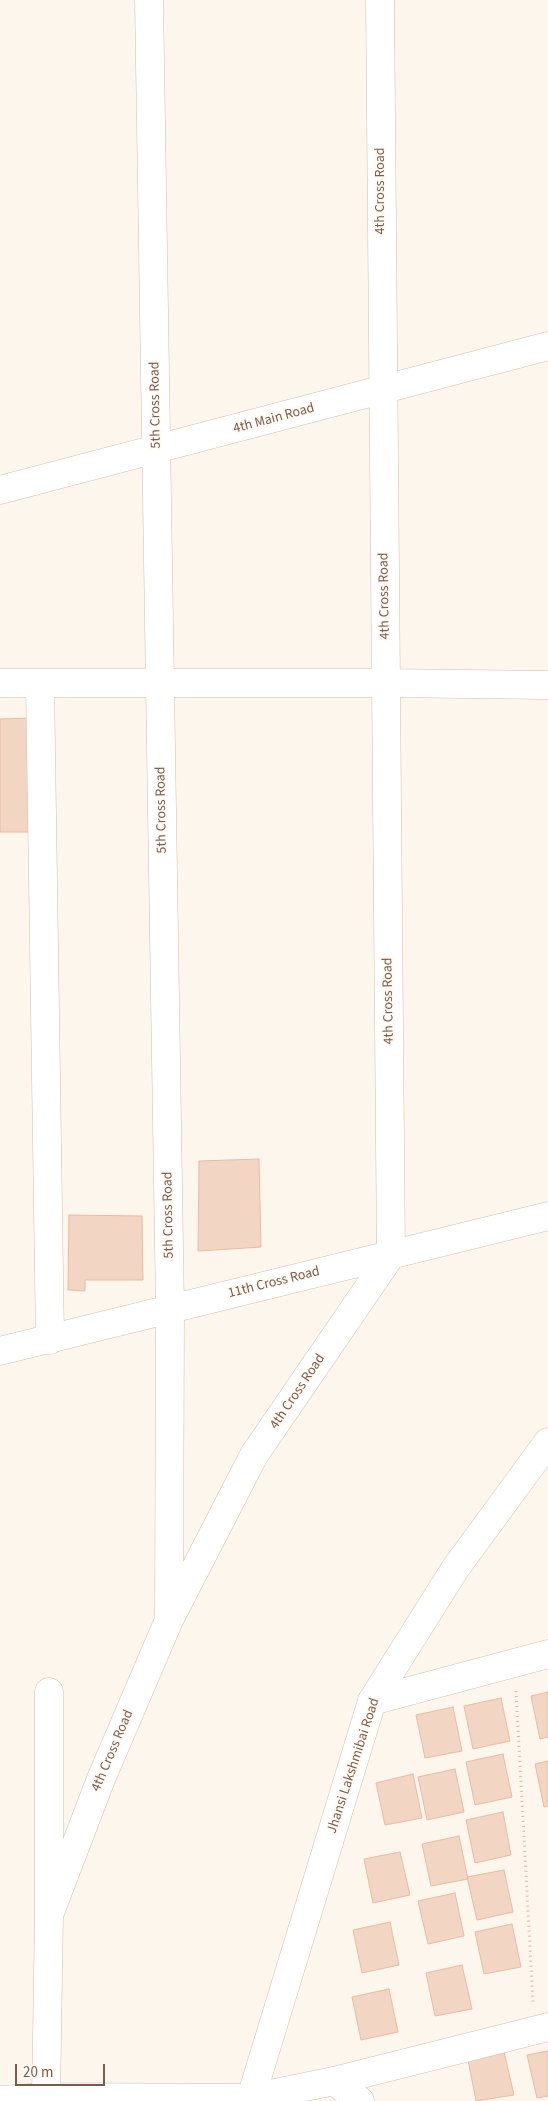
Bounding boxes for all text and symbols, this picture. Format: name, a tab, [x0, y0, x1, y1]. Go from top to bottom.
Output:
street label: 4th Cross Road	[373, 148, 389, 234]
street label: 5th Cross Road	[147, 361, 165, 449]
street label: 4th Main Road	[232, 400, 316, 438]
street label: 4th Cross Road	[376, 552, 394, 640]
street label: 5th Cross Road	[153, 766, 171, 854]
street label: 4th Cross Road	[380, 957, 398, 1045]
street label: 5th Cross Road	[160, 1171, 178, 1259]
street label: 11th Cross Road	[226, 1263, 322, 1303]
street label: 4th Cross Road	[267, 1351, 329, 1433]
street label: Jhansi Lakshmibai Road	[324, 1696, 384, 1836]
street label: 4th Cross Road	[88, 1708, 138, 1794]
scale bar	[18, 2054, 108, 2086]
text: 20 m	[23, 2062, 53, 2083]

